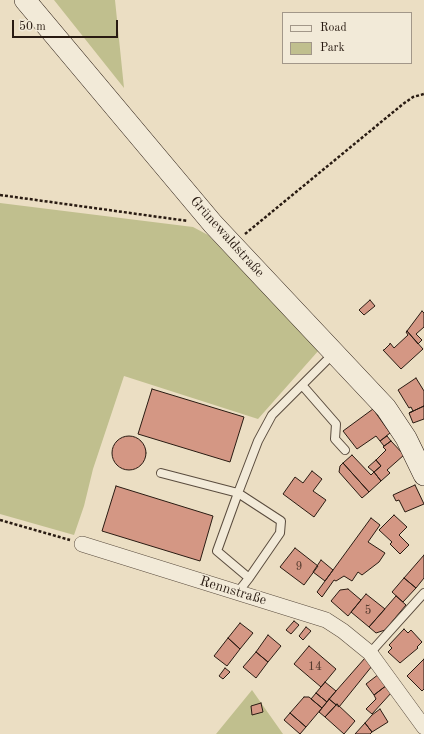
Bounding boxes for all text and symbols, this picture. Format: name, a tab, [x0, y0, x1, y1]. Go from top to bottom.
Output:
scale bar	[14, 12, 120, 38]
legend	[282, 12, 412, 64]
text: 50 m	[19, 21, 46, 33]
text: Road	[320, 22, 347, 34]
text: Park	[320, 42, 345, 54]
street label: Grünewaldstraße	[186, 193, 268, 281]
house number: 9	[296, 560, 302, 574]
street label: Rennstraße	[198, 573, 268, 609]
house number: 5	[365, 604, 371, 618]
house number: 14	[308, 660, 322, 674]

